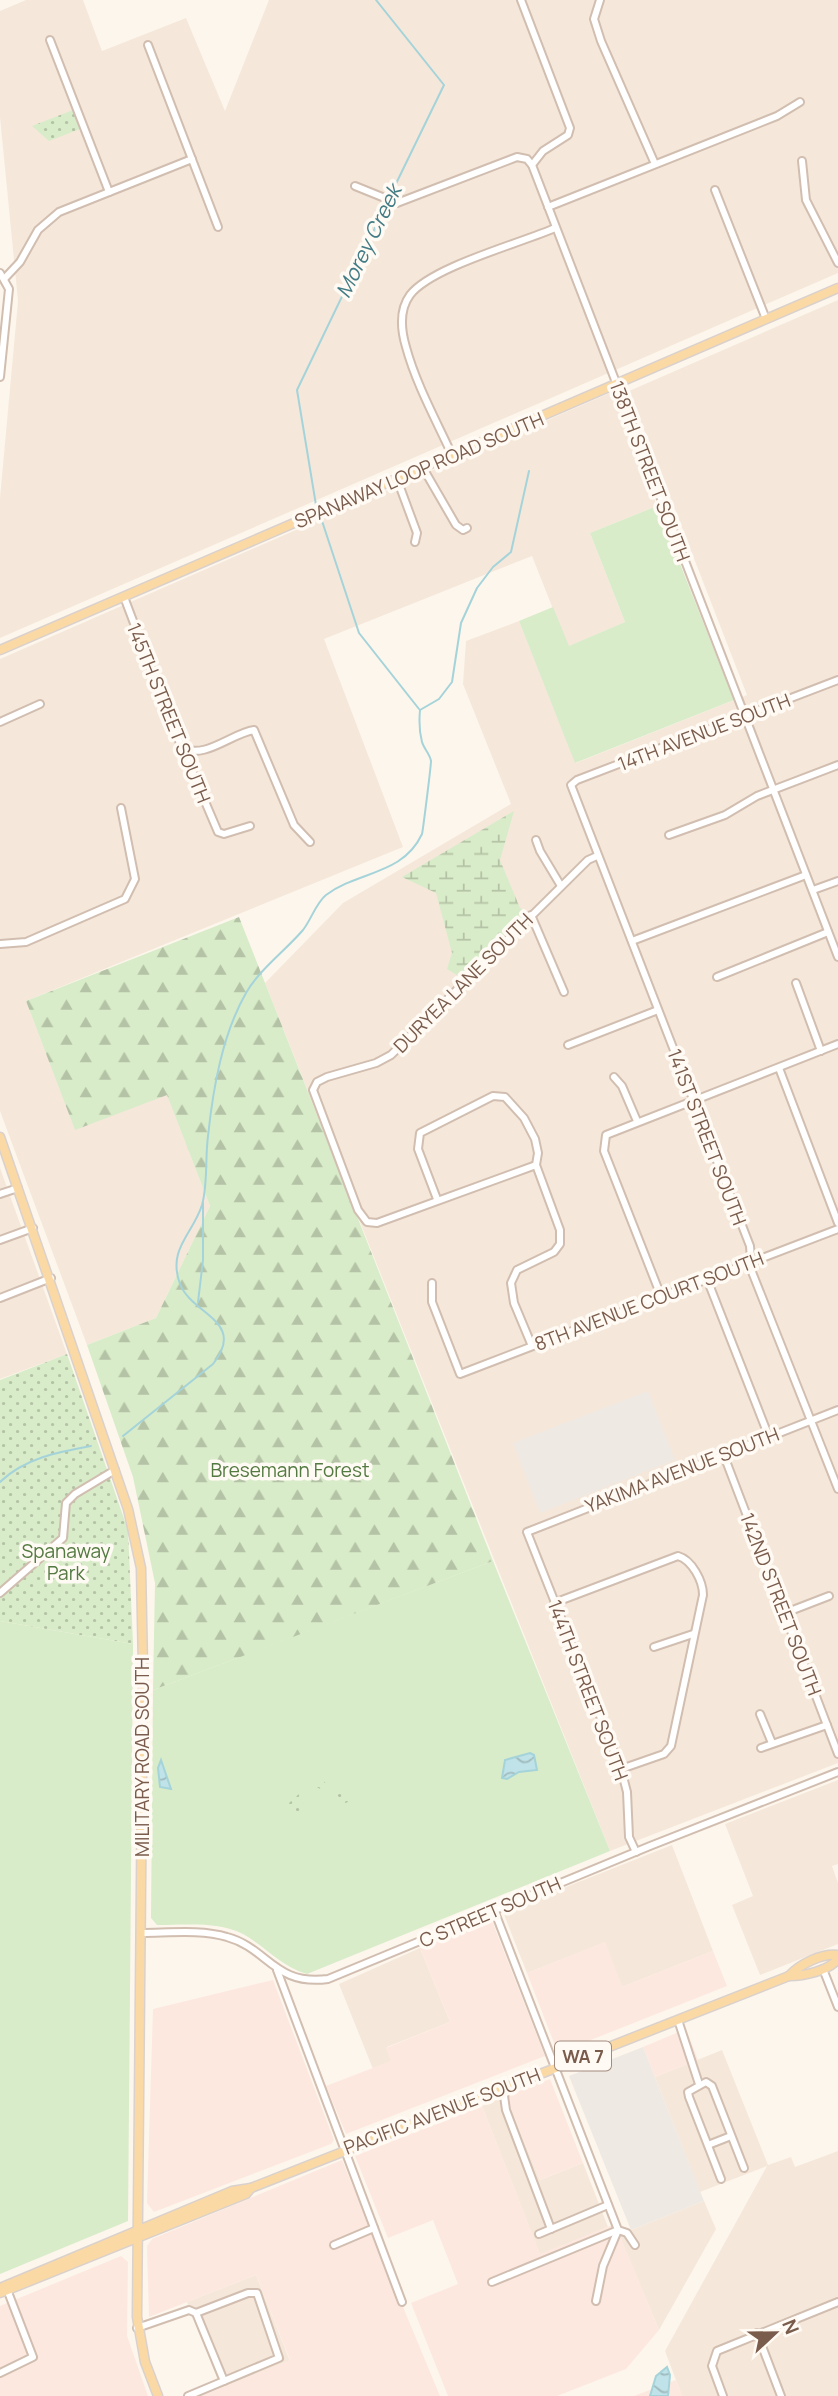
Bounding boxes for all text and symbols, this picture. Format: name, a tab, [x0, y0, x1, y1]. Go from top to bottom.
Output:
water label: Morey Creek	[329, 178, 408, 302]
street label: 138TH STREET SOUTH	[604, 377, 696, 565]
street label: SPANAWAY LOOP ROAD SOUTH	[291, 406, 547, 534]
street label: 145TH STREET SOUTH	[121, 619, 217, 807]
street label: 14TH AVENUE SOUTH	[614, 687, 794, 777]
street label: DURYEA LANE SOUTH	[387, 907, 539, 1059]
street label: 141ST STREET SOUTH	[661, 1045, 753, 1229]
street label: 8TH AVENUE COURT SOUTH	[531, 1245, 767, 1357]
street label: YAKIMA AVENUE SOUTH	[581, 1421, 783, 1519]
park label: Bresemann Forest	[210, 1457, 370, 1483]
street label: 142ND STREET SOUTH	[734, 1509, 828, 1699]
park label: Spanaway Park	[22, 1538, 111, 1586]
street label: 144TH STREET SOUTH	[542, 1596, 634, 1784]
street label: MILITARY ROAD SOUTH	[129, 1657, 155, 1857]
street label: C STREET SOUTH	[415, 1870, 565, 1954]
road number: WA 7	[555, 2042, 611, 2070]
street label: PACIFIC AVENUE SOUTH	[340, 2061, 544, 2161]
north arrow	[740, 2298, 810, 2368]
text: N	[776, 2315, 805, 2338]

